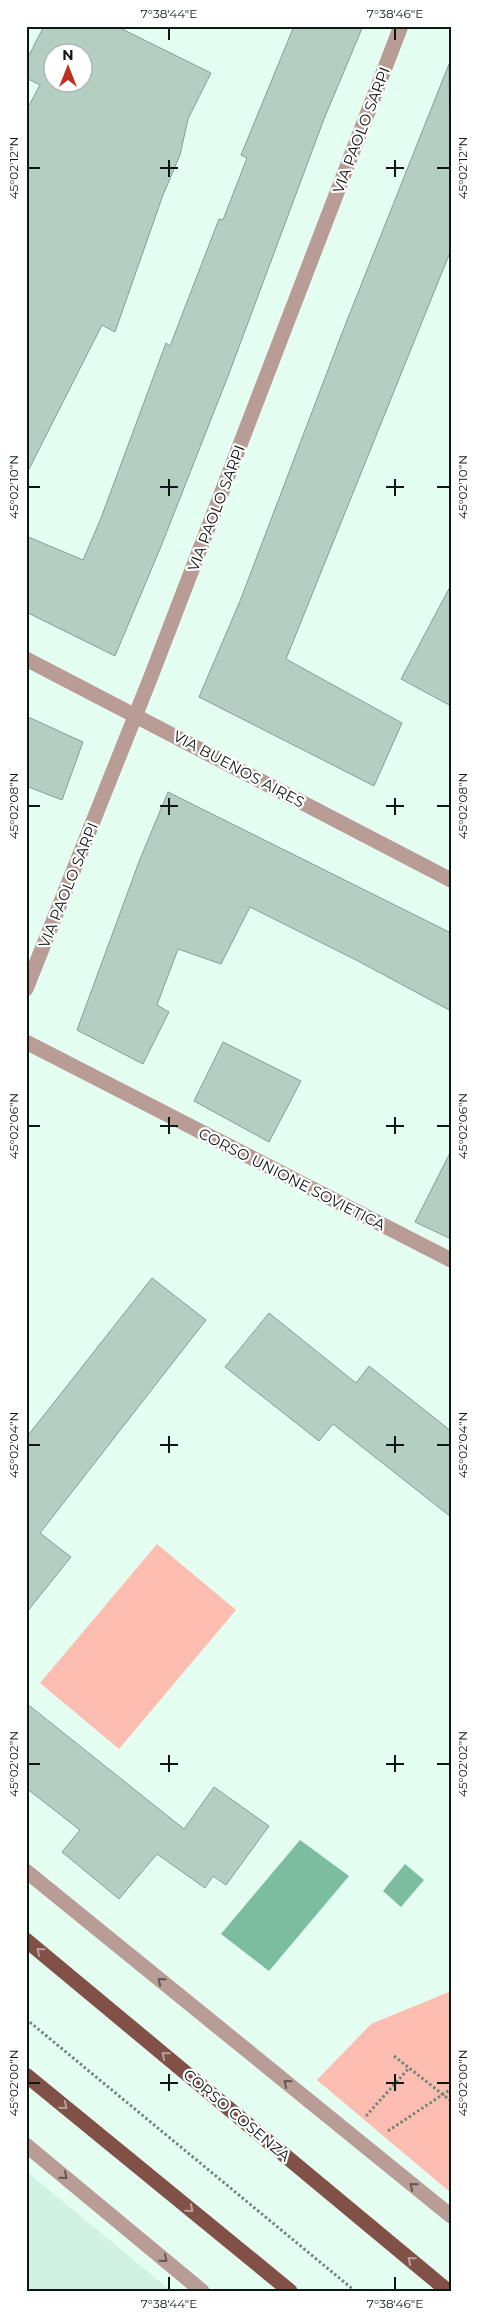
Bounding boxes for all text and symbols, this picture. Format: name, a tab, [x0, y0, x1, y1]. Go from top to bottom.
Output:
text: 7°38'44"E	[141, 6, 197, 21]
text: 7°38'46"E	[367, 6, 423, 21]
north arrow	[42, 42, 92, 92]
text: N	[62, 46, 74, 64]
street label: VIA PAOLO SARPI	[328, 64, 394, 196]
text: 45°02'12"N	[6, 137, 21, 199]
text: 45°02'12"N	[455, 137, 470, 199]
street label: VIA PAOLO SARPI	[183, 442, 249, 574]
text: 45°02'10"N	[6, 455, 21, 519]
text: 45°02'10"N	[455, 455, 470, 519]
street label: VIA BUENOS AIRES	[170, 726, 308, 812]
text: 45°02'08"N	[6, 773, 21, 839]
text: 45°02'08"N	[455, 773, 470, 839]
street label: VIA PAOLO SARPI	[34, 819, 102, 951]
text: 45°02'06"N	[6, 1093, 21, 1159]
text: 45°02'06"N	[455, 1093, 470, 1159]
street label: CORSO UNIONE SOVIETICA	[195, 1124, 389, 1235]
text: 45°02'04"N	[6, 1412, 21, 1478]
text: 45°02'04"N	[455, 1412, 470, 1478]
text: 45°02'02"N	[6, 1731, 21, 1797]
text: 45°02'02"N	[455, 1731, 470, 1797]
one-way arrow	[37, 1948, 46, 1957]
one-way arrow	[158, 1978, 167, 1986]
text: 45°02'00"N	[6, 2049, 21, 2117]
text: 45°02'00"N	[455, 2049, 470, 2117]
one-way arrow	[162, 2052, 171, 2060]
street label: CORSO COSENZA	[180, 2065, 295, 2165]
one-way arrow	[284, 2081, 293, 2089]
one-way arrow	[58, 2100, 67, 2108]
one-way arrow	[58, 2171, 67, 2179]
one-way arrow	[410, 2183, 419, 2191]
one-way arrow	[184, 2203, 193, 2211]
one-way arrow	[158, 2253, 167, 2262]
one-way arrow	[408, 2257, 417, 2265]
text: 7°38'44"E	[141, 2296, 197, 2311]
text: 7°38'46"E	[367, 2296, 423, 2311]

